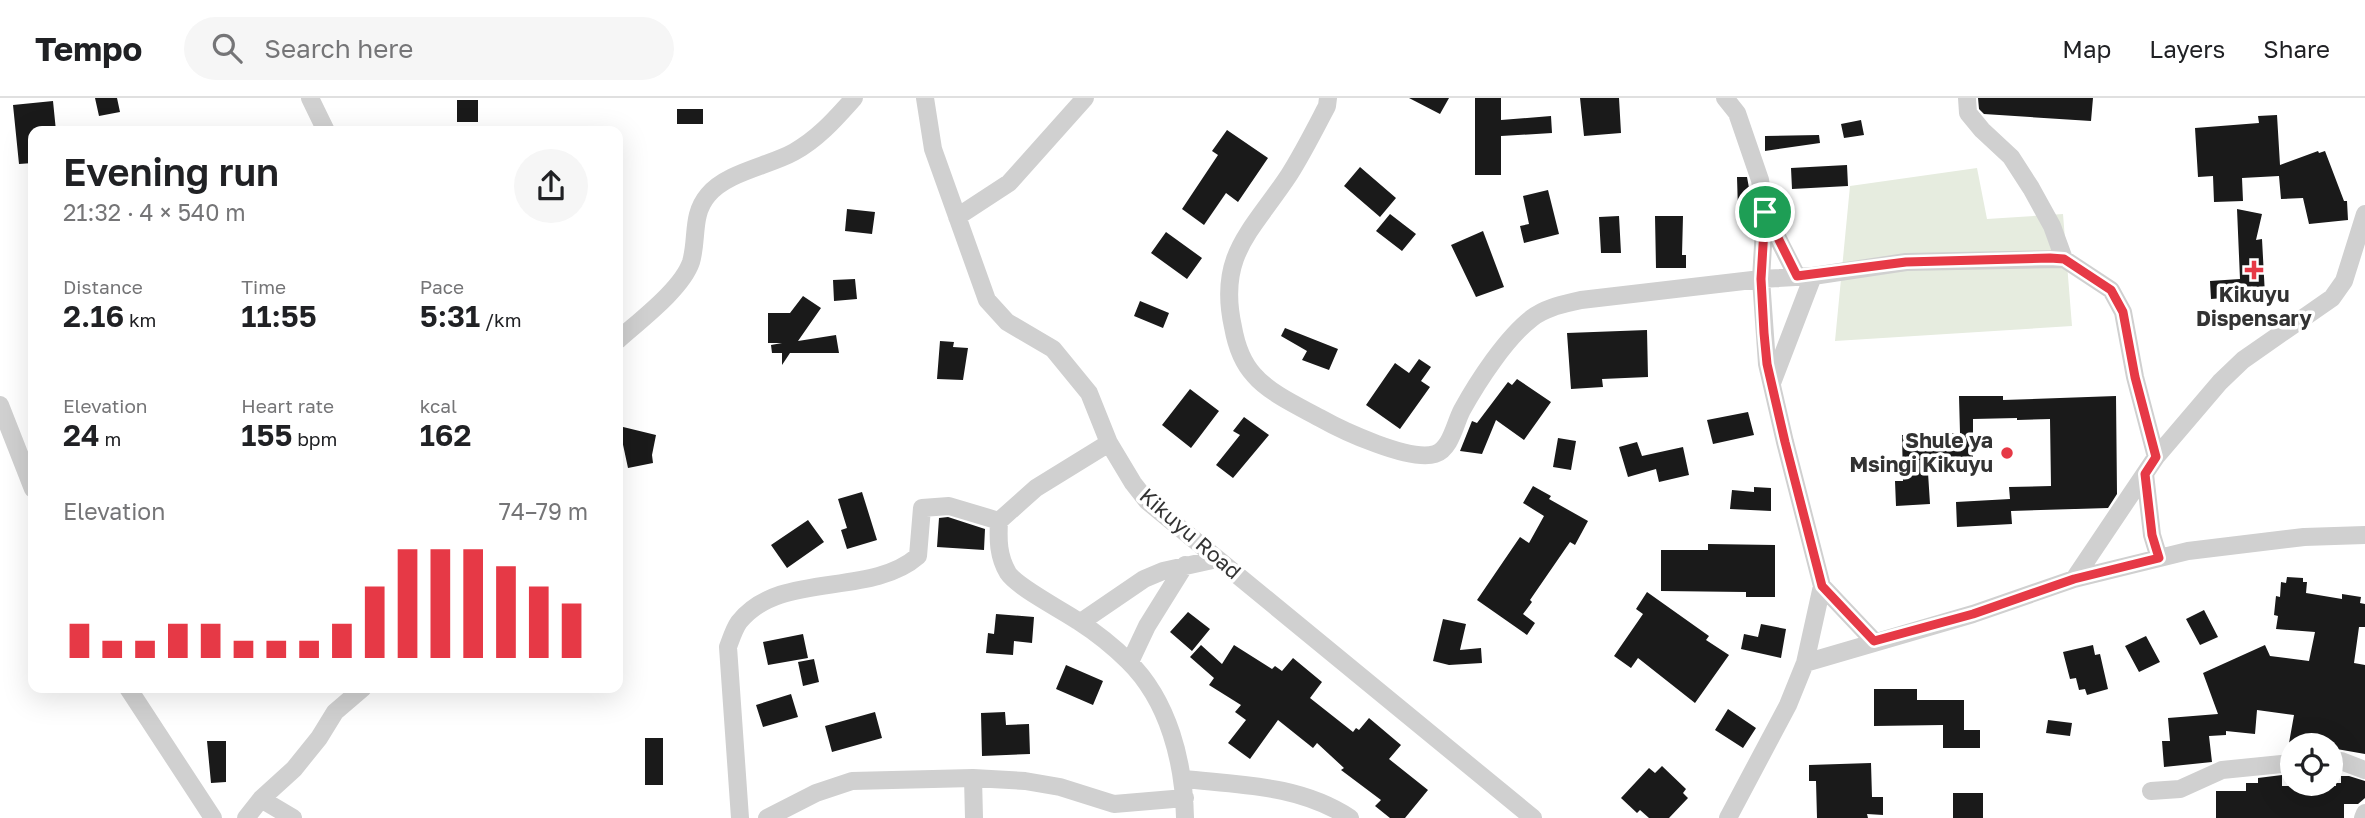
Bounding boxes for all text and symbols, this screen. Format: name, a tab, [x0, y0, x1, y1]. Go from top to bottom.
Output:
search box	[184, 17, 674, 80]
text: Tempo	[35, 29, 142, 68]
icon: search	[208, 29, 246, 67]
text: Search here	[264, 33, 413, 64]
text: Map	[2062, 34, 2111, 63]
text: Layers	[2149, 34, 2225, 63]
text: Share	[2263, 34, 2330, 63]
text: Evening run	[63, 149, 279, 194]
button: share	[514, 149, 588, 223]
pin	[1735, 182, 1795, 242]
icon: arrive	[1746, 193, 1784, 231]
text: 21:32 · 4 × 540 m	[63, 198, 246, 226]
marker: Kikuyu Dispensary	[2244, 260, 2264, 280]
text: Distance	[63, 275, 143, 298]
text: Time	[241, 275, 286, 298]
text: Pace	[420, 275, 464, 298]
place label: Kikuyu Dispensary	[2196, 281, 2312, 331]
text: 2.16	[63, 298, 124, 334]
text: 11:55	[241, 298, 317, 334]
text: 5:31	[420, 298, 480, 334]
text: km	[124, 308, 156, 331]
text: /km	[480, 308, 522, 331]
text: Elevation	[63, 394, 148, 417]
text: Heart rate	[241, 394, 334, 417]
text: kcal	[420, 394, 457, 417]
text: 24	[63, 417, 100, 453]
text: 155	[241, 417, 292, 453]
text: 162	[420, 417, 471, 453]
text: m	[100, 427, 121, 450]
text: bpm	[292, 427, 337, 450]
place label: Shule ya Msingi Kikuyu	[1849, 427, 1993, 477]
marker: Shule ya Msingi Kikuyu	[1999, 445, 2015, 461]
street label: Kikuyu Road	[1135, 482, 1247, 584]
text: Elevation	[63, 497, 165, 525]
text: 74–79 m	[499, 497, 588, 525]
map controls	[2280, 733, 2343, 796]
button: locate	[2280, 733, 2343, 796]

